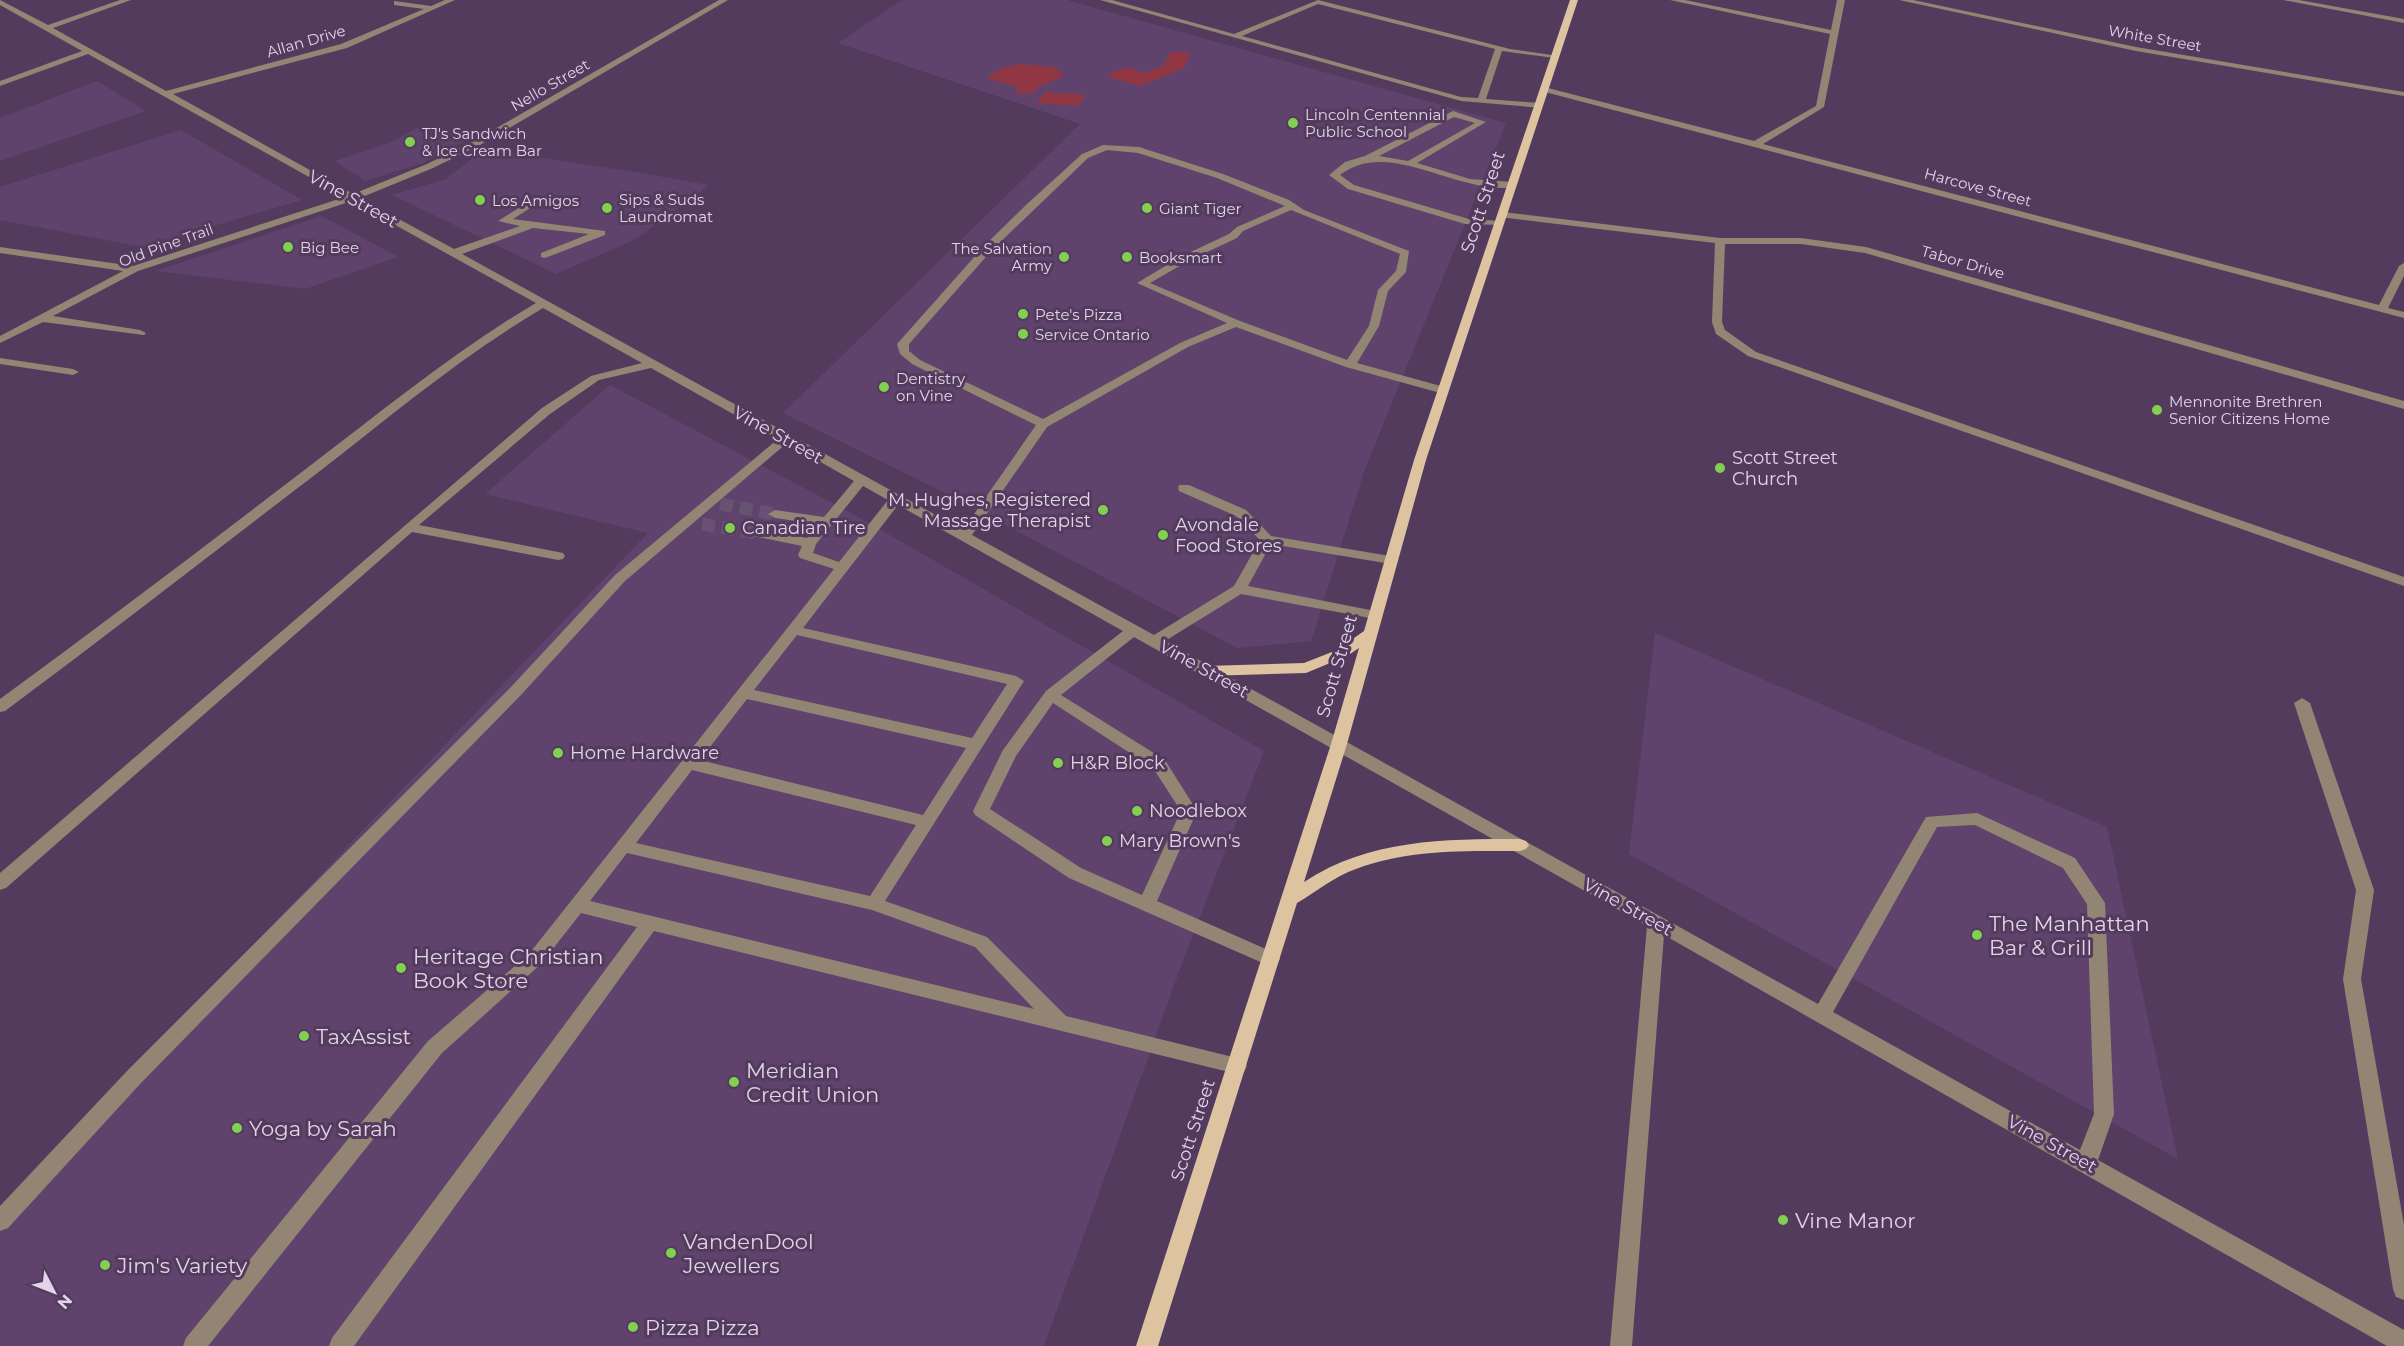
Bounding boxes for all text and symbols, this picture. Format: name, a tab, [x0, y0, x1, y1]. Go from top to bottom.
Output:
street label: White Street	[2107, 20, 2203, 56]
street label: Allan Drive	[264, 21, 348, 61]
street label: Nello Street	[507, 55, 593, 115]
place label: Lincoln Centennial Public School	[1305, 105, 1445, 141]
marker: Lincoln Centennial Public School	[1286, 116, 1300, 130]
place label: TJ's Sandwich & Ice Cream Bar	[422, 124, 542, 160]
marker: TJ's Sandwich & Ice Cream Bar	[403, 135, 417, 149]
street label: Scott Street	[1456, 148, 1510, 256]
street label: Harcove Street	[1922, 164, 2034, 210]
street label: Vine Street	[304, 165, 402, 233]
place label: Sips & Suds Laundromat	[619, 190, 713, 226]
place label: Los Amigos	[492, 191, 579, 210]
marker: Los Amigos	[473, 193, 487, 207]
place label: Giant Tiger	[1159, 199, 1242, 218]
marker: Sips & Suds Laundromat	[600, 201, 614, 215]
marker: Giant Tiger	[1140, 201, 1154, 215]
street label: Old Pine Trail	[116, 219, 216, 271]
place label: Big Bee	[300, 238, 359, 257]
place label: The Salvation Army	[952, 239, 1053, 275]
marker: Big Bee	[281, 240, 295, 254]
street label: Tabor Drive	[1919, 241, 2007, 283]
place label: Booksmart	[1139, 248, 1222, 267]
marker: The Salvation Army	[1057, 250, 1071, 264]
marker: Booksmart	[1120, 250, 1134, 264]
place label: Pete's Pizza	[1035, 305, 1122, 324]
marker: Pete's Pizza	[1016, 307, 1030, 321]
place label: Service Ontario	[1035, 325, 1150, 344]
marker: Service Ontario	[1016, 327, 1030, 341]
place label: Dentistry on Vine	[896, 369, 966, 405]
marker: Dentistry on Vine	[877, 380, 891, 394]
place label: Mennonite Brethren Senior Citizens Home	[2169, 392, 2330, 428]
street label: Vine Street	[729, 401, 827, 469]
marker: Mennonite Brethren Senior Citizens Home	[2150, 403, 2164, 417]
place label: Scott Street Church	[1732, 447, 1838, 490]
marker: Scott Street Church	[1713, 461, 1727, 475]
place label: M. Hughes, Registered Massage Therapist	[888, 489, 1091, 532]
marker: M. Hughes, Registered Massage Therapist	[1096, 503, 1110, 517]
place label: Avondale Food Stores	[1175, 514, 1282, 557]
place label: Canadian Tire	[742, 517, 866, 539]
marker: Canadian Tire	[723, 521, 737, 535]
marker: Avondale Food Stores	[1156, 528, 1170, 542]
street label: Scott Street	[1312, 612, 1362, 720]
street label: Vine Street	[1155, 635, 1253, 703]
place label: Home Hardware	[570, 742, 719, 764]
marker: Home Hardware	[551, 746, 565, 760]
place label: H&R Block	[1070, 752, 1165, 774]
marker: H&R Block	[1051, 756, 1065, 770]
place label: Noodlebox	[1149, 800, 1247, 822]
marker: Noodlebox	[1130, 804, 1144, 818]
place label: Mary Brown's	[1119, 830, 1241, 852]
marker: Mary Brown's	[1100, 834, 1114, 848]
street label: Vine Street	[1579, 873, 1677, 941]
place label: The Manhattan Bar & Grill	[1989, 911, 2150, 960]
marker: The Manhattan Bar & Grill	[1970, 928, 1984, 942]
place label: Heritage Christian Book Store	[413, 944, 604, 993]
marker: Heritage Christian Book Store	[394, 961, 408, 975]
place label: TaxAssist	[316, 1024, 411, 1049]
marker: TaxAssist	[297, 1029, 311, 1043]
place label: Meridian Credit Union	[746, 1058, 879, 1107]
marker: Meridian Credit Union	[727, 1075, 741, 1089]
street label: Scott Street	[1166, 1076, 1220, 1184]
street label: Vine Street	[2003, 1110, 2101, 1178]
place label: Yoga by Sarah	[249, 1116, 397, 1141]
marker: Yoga by Sarah	[230, 1121, 244, 1135]
place label: Vine Manor	[1795, 1208, 1916, 1233]
marker: Vine Manor	[1776, 1213, 1790, 1227]
place label: VandenDool Jewellers	[682, 1229, 814, 1278]
marker: VandenDool Jewellers	[664, 1246, 678, 1260]
place label: Jim's Variety	[116, 1253, 248, 1278]
marker: Jim's Variety	[98, 1258, 112, 1272]
north arrow	[24, 1262, 84, 1322]
text: N	[53, 1291, 76, 1313]
place label: Pizza Pizza	[645, 1315, 760, 1340]
marker: Pizza Pizza	[626, 1320, 640, 1334]

